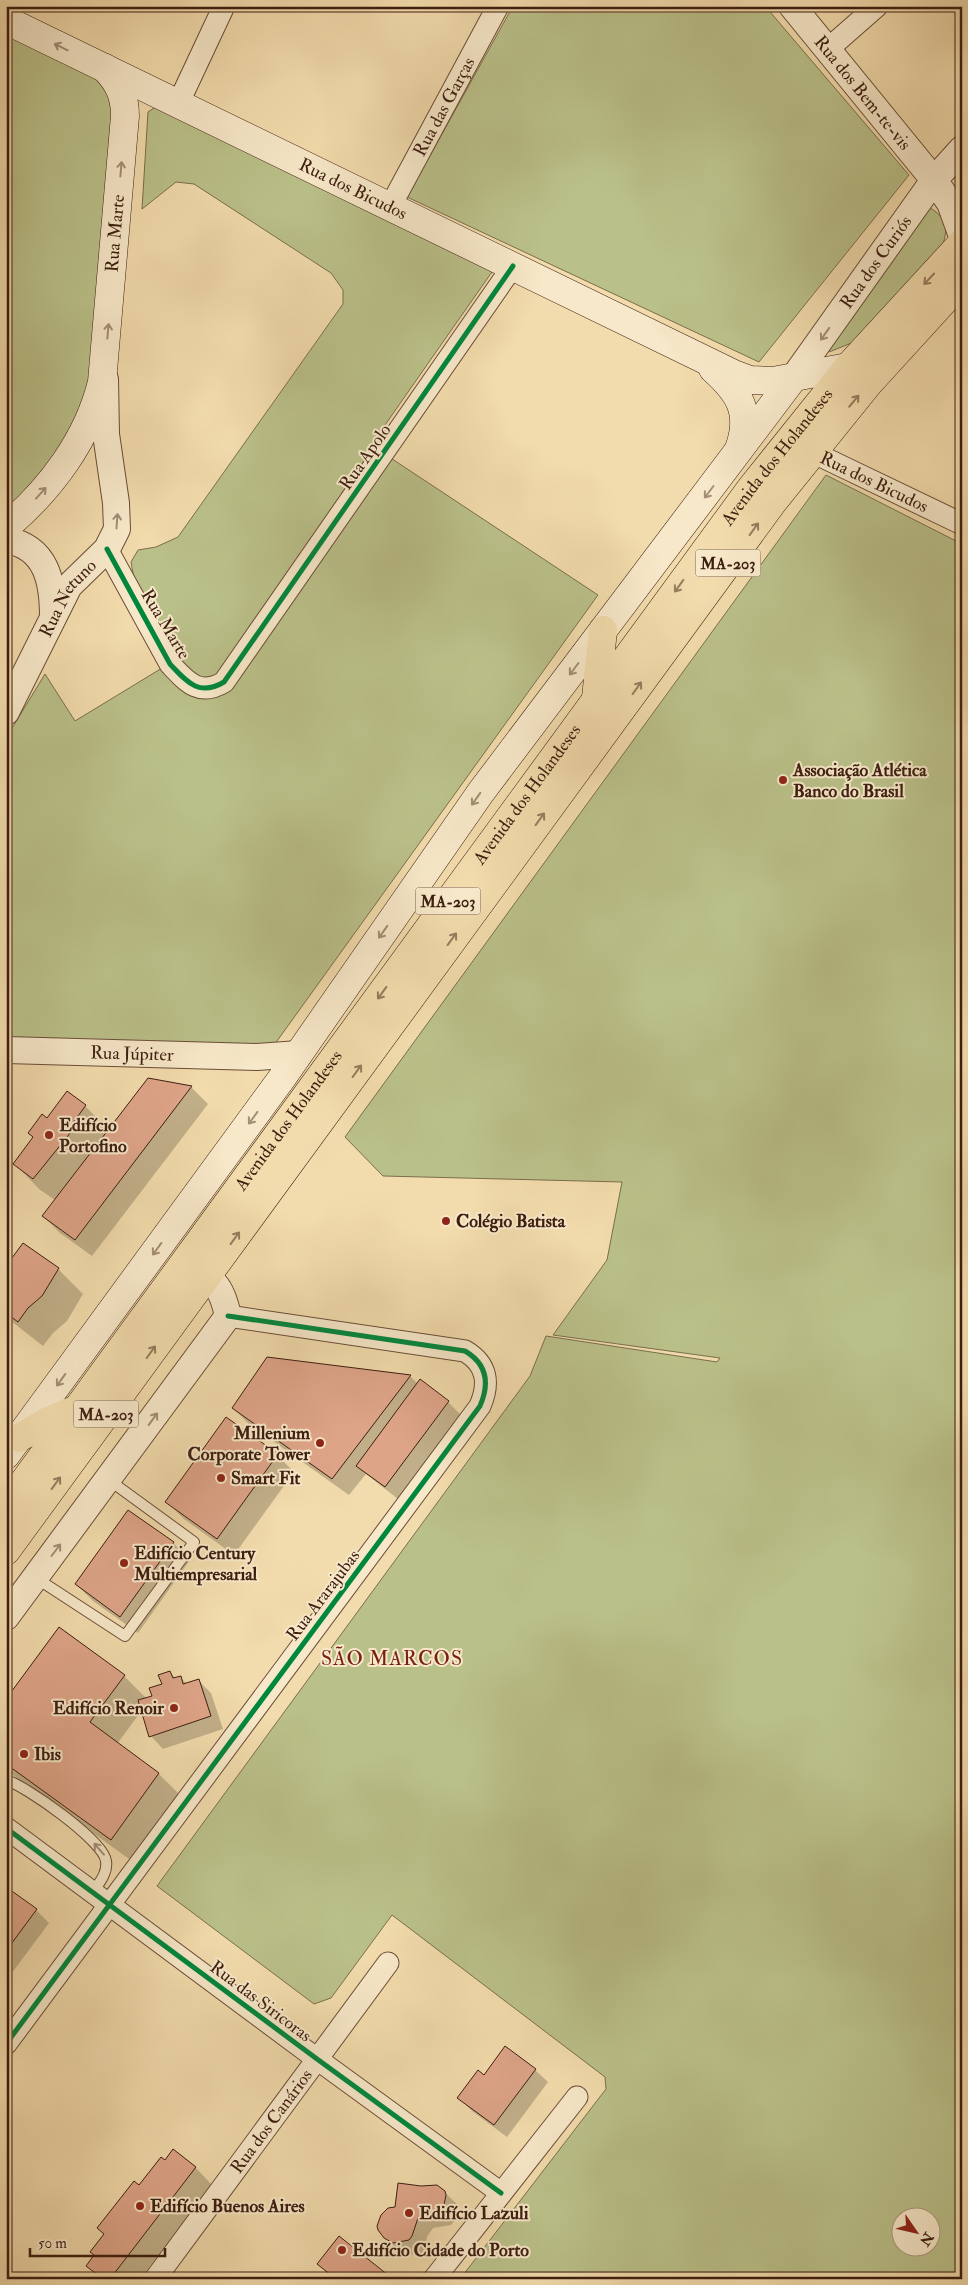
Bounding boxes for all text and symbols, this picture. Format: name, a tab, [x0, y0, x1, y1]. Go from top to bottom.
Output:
street label: Rua dos Bem-te-vis	[809, 31, 916, 155]
one-way arrow	[54, 42, 69, 51]
street label: Rua das Garças	[408, 53, 480, 160]
street label: Rua dos Bicudos	[295, 153, 411, 225]
one-way arrow	[116, 161, 125, 177]
street label: Rua Marte	[101, 193, 130, 273]
street label: Rua dos Curiós	[835, 211, 917, 314]
one-way arrow	[923, 273, 935, 286]
one-way arrow	[103, 323, 112, 339]
one-way arrow	[820, 327, 830, 341]
street label: Avenida dos Holandeses	[716, 384, 838, 531]
one-way arrow	[849, 395, 860, 408]
street label: Rua Apolo	[334, 419, 397, 495]
street label: Rua dos Bicudos	[816, 447, 932, 518]
one-way arrow	[703, 485, 714, 498]
one-way arrow	[35, 486, 47, 499]
one-way arrow	[112, 513, 121, 529]
one-way arrow	[748, 523, 759, 536]
road number: MA-203	[696, 550, 760, 576]
street label: Rua Netuno	[34, 554, 102, 641]
one-way arrow	[674, 578, 685, 592]
street label: Rua Marte	[136, 585, 196, 664]
one-way arrow	[568, 662, 579, 675]
one-way arrow	[631, 682, 642, 695]
street label: Avenida dos Holandeses	[468, 720, 586, 870]
place label: Associação Atlética Banco do Brasil	[792, 759, 927, 803]
marker: Associação Atlética Banco do Brasil	[777, 774, 789, 786]
one-way arrow	[471, 792, 481, 806]
one-way arrow	[535, 812, 545, 826]
road number: MA-203	[416, 888, 480, 914]
one-way arrow	[378, 925, 388, 939]
one-way arrow	[447, 932, 457, 946]
one-way arrow	[376, 985, 387, 999]
street label: Rua Júpiter	[90, 1041, 174, 1067]
street label: Avenida dos Holandeses	[229, 1046, 348, 1196]
one-way arrow	[352, 1064, 362, 1078]
one-way arrow	[248, 1111, 258, 1125]
place label: Edifício Portofino	[59, 1114, 127, 1158]
marker: Edifício Portofino	[43, 1129, 55, 1141]
place label: Colégio Batista	[456, 1210, 566, 1233]
marker: Colégio Batista	[440, 1215, 452, 1227]
one-way arrow	[230, 1231, 240, 1245]
one-way arrow	[152, 1242, 162, 1256]
one-way arrow	[146, 1346, 157, 1359]
one-way arrow	[56, 1373, 66, 1387]
road number: MA-203	[74, 1400, 138, 1428]
one-way arrow	[147, 1413, 158, 1426]
place label: Millenium Corporate Tower	[188, 1422, 311, 1466]
marker: Millenium Corporate Tower	[314, 1437, 326, 1449]
place label: Smart Fit	[231, 1467, 301, 1490]
marker: Smart Fit	[215, 1472, 227, 1484]
one-way arrow	[50, 1477, 61, 1490]
place label: Edifício Century Multiempresarial	[133, 1542, 258, 1586]
one-way arrow	[51, 1543, 61, 1557]
street label: Rua Ararajubas	[282, 1545, 365, 1646]
marker: Edifício Century Multiempresarial	[118, 1557, 130, 1569]
district label: SÃO MARCOS	[321, 1645, 463, 1671]
place label: Edifício Renoir	[53, 1697, 164, 1720]
marker: Edifício Renoir	[168, 1702, 180, 1714]
place label: Ibis	[34, 1743, 61, 1766]
marker: Ibis	[18, 1748, 30, 1760]
one-way arrow	[93, 1843, 105, 1856]
street label: Rua das Siricoras	[205, 1956, 316, 2047]
street label: Rua dos Canários	[226, 2065, 318, 2178]
place label: Edifício Buenos Aires	[150, 2195, 305, 2218]
marker: Edifício Buenos Aires	[134, 2200, 146, 2212]
place label: Edifício Lazuli	[419, 2202, 529, 2225]
marker: Edifício Lazuli	[403, 2207, 415, 2219]
north arrow	[890, 2208, 940, 2258]
scale bar	[30, 2225, 165, 2257]
text: N	[916, 2228, 937, 2249]
text: 50 m	[38, 2234, 67, 2253]
place label: Edifício Cidade do Porto	[352, 2239, 529, 2262]
marker: Edifício Cidade do Porto	[336, 2244, 348, 2256]

